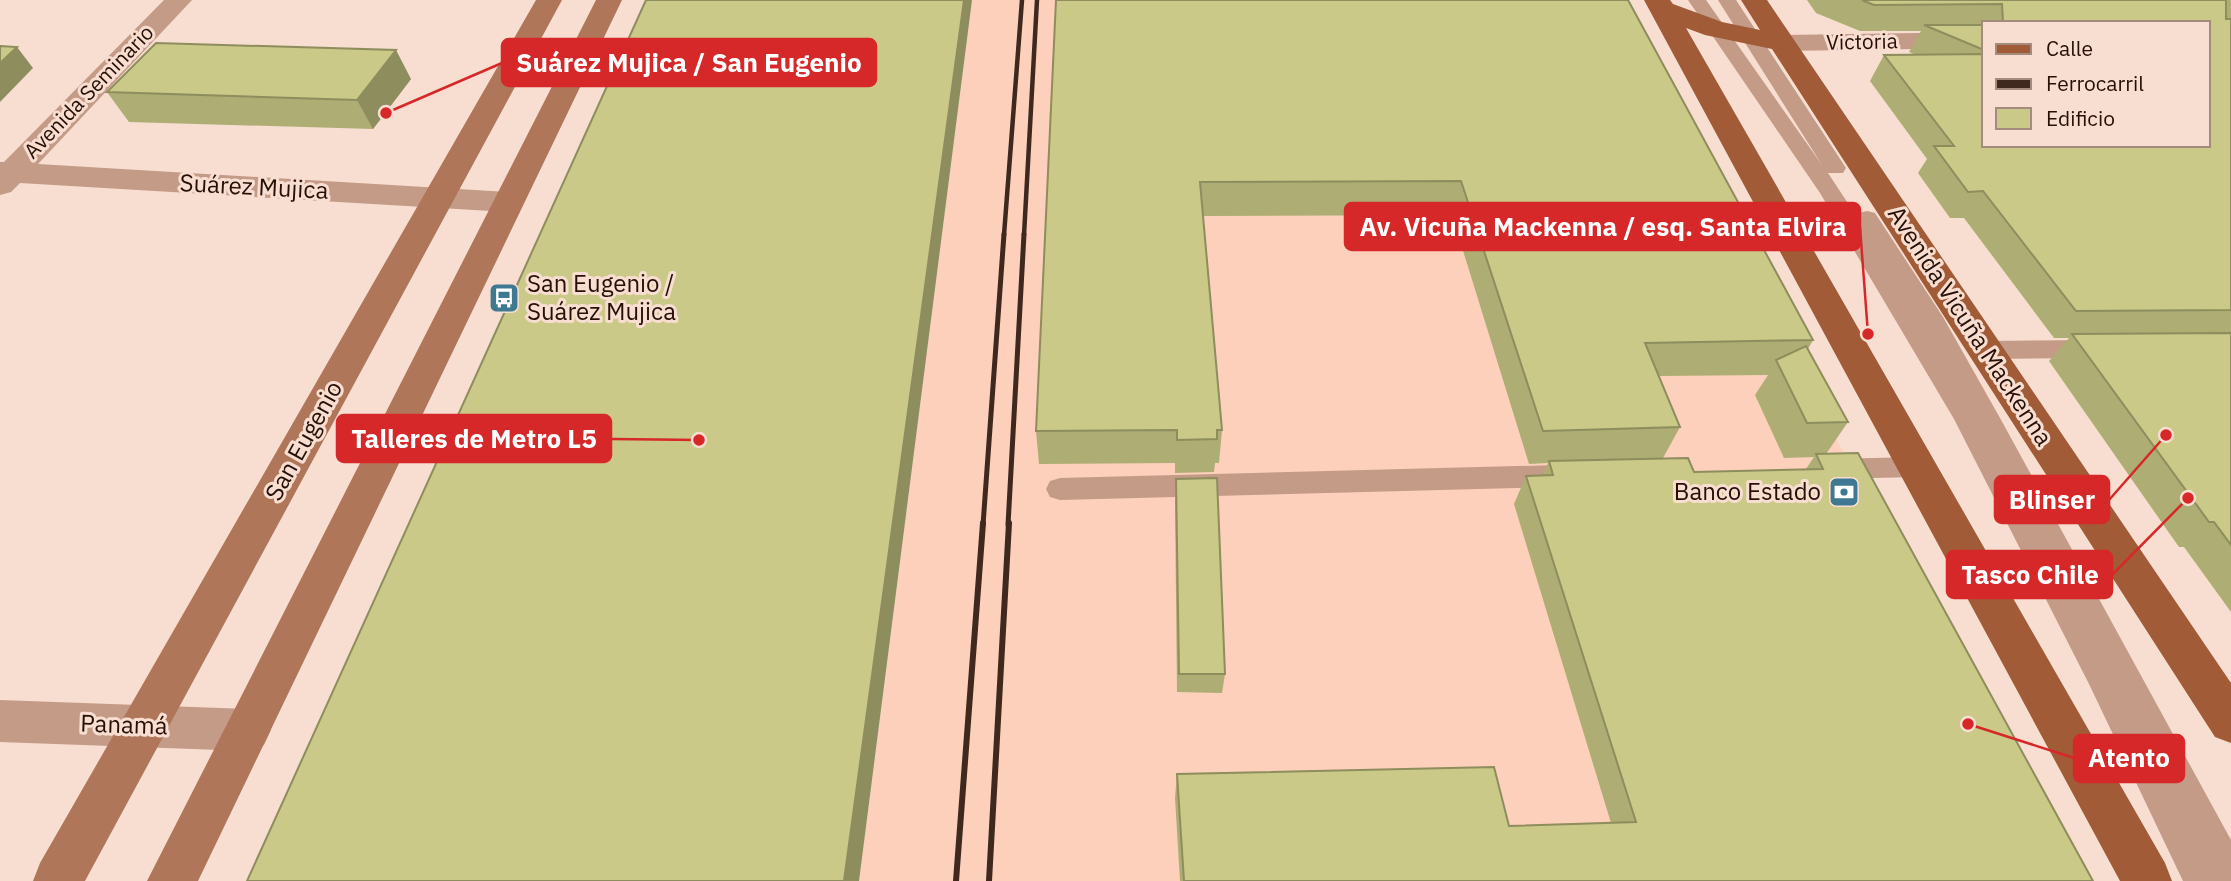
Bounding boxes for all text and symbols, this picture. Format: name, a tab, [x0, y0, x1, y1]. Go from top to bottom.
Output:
street label: Avenida Seminario	[17, 18, 159, 164]
legend	[1982, 21, 2210, 147]
street label: Victoria	[1826, 26, 1898, 56]
text: Calle	[2046, 34, 2093, 62]
callout: Suárez Mujica / San Eugenio	[502, 39, 876, 86]
text: Suárez Mujica / San Eugenio	[516, 45, 862, 79]
text: Ferrocarril	[2046, 69, 2144, 97]
text: Edificio	[2046, 104, 2115, 132]
street label: Suárez Mujica	[179, 166, 329, 206]
street label: Avenida Vicuña Mackenna	[1881, 199, 2061, 452]
callout: Av. Vicuña Mackenna / esq. Santa Elvira	[1345, 203, 1860, 250]
text: Av. Vicuña Mackenna / esq. Santa Elvira	[1359, 209, 1847, 243]
place label: San Eugenio / Suárez Mujica	[527, 267, 676, 327]
bus stop icon: San Eugenio / Suárez Mujica	[487, 281, 521, 315]
street label: San Eugenio	[257, 375, 349, 506]
callout: Talleres de Metro L5	[337, 415, 611, 462]
text: Talleres de Metro L5	[351, 421, 597, 455]
place label: Banco Estado	[1674, 475, 1821, 507]
bank icon: Banco Estado	[1827, 475, 1861, 509]
callout: Blinser	[1995, 476, 2109, 523]
text: Blinser	[2009, 482, 2095, 516]
callout: Tasco Chile	[1947, 551, 2112, 598]
text: Tasco Chile	[1961, 557, 2099, 591]
street label: Panamá	[80, 706, 168, 742]
callout: Atento	[2074, 735, 2184, 782]
text: Atento	[2088, 740, 2170, 774]

